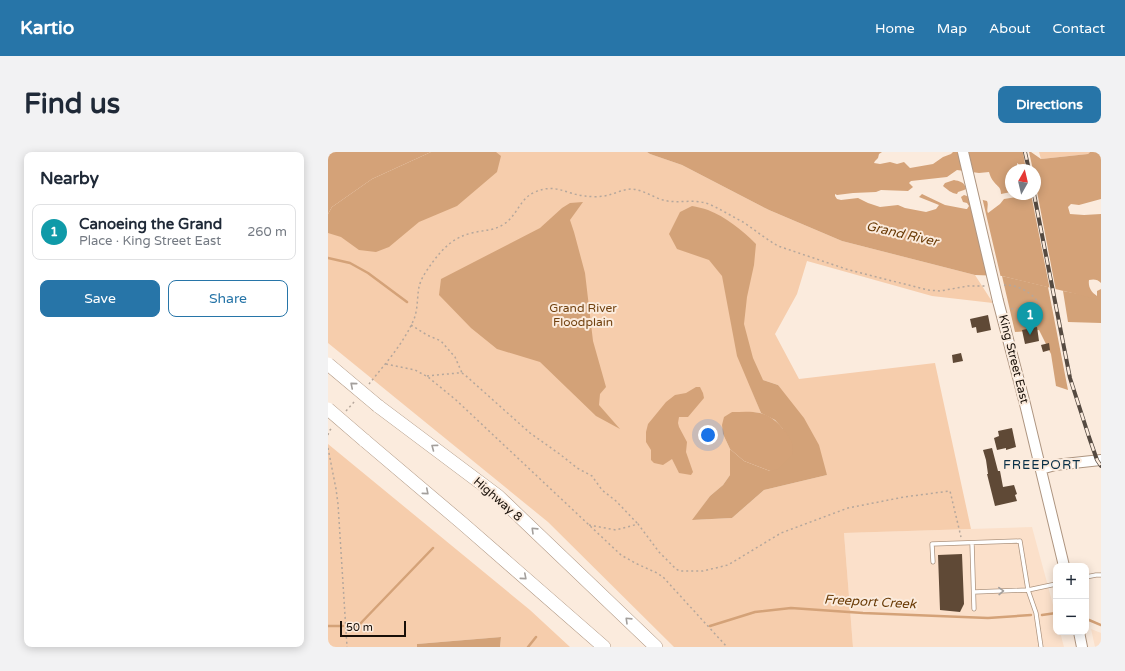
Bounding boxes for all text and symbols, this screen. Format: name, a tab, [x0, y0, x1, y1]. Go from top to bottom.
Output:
text: Kartio	[20, 17, 74, 39]
text: Home	[875, 20, 915, 37]
text: Map	[937, 20, 967, 37]
text: About	[989, 20, 1031, 37]
text: Contact	[1053, 20, 1105, 37]
button: Directions	[998, 86, 1101, 123]
text: Find us	[24, 87, 120, 121]
north arrow	[1005, 164, 1041, 200]
text: Nearby	[40, 168, 99, 189]
text: Canoeing the Grand	[79, 215, 222, 233]
water label: Grand River	[865, 218, 941, 250]
text: 1	[50, 224, 58, 240]
text: 260 m	[247, 224, 287, 240]
text: Place · King Street East	[79, 233, 221, 249]
button: Save	[40, 280, 160, 317]
button: Share	[168, 280, 288, 317]
park label: Grand River Floodplain	[549, 301, 617, 329]
pin: 1	[1017, 302, 1043, 335]
street label: King Street East	[996, 313, 1032, 405]
one-way arrow	[350, 382, 358, 389]
your location	[698, 425, 718, 445]
one-way arrow	[431, 445, 438, 452]
district label: FREEPORT	[1003, 457, 1081, 473]
street label: Highway 8	[471, 474, 525, 524]
one-way arrow	[421, 488, 428, 495]
one-way arrow	[531, 527, 539, 535]
map controls	[1053, 563, 1089, 635]
button: +	[1053, 563, 1089, 599]
one-way arrow	[519, 573, 527, 580]
one-way arrow	[998, 587, 1004, 595]
water label: Freeport Creek	[824, 592, 917, 612]
button: −	[1053, 599, 1089, 635]
one-way arrow	[625, 618, 632, 625]
scale bar	[340, 619, 406, 638]
text: 50 m	[346, 621, 373, 634]

